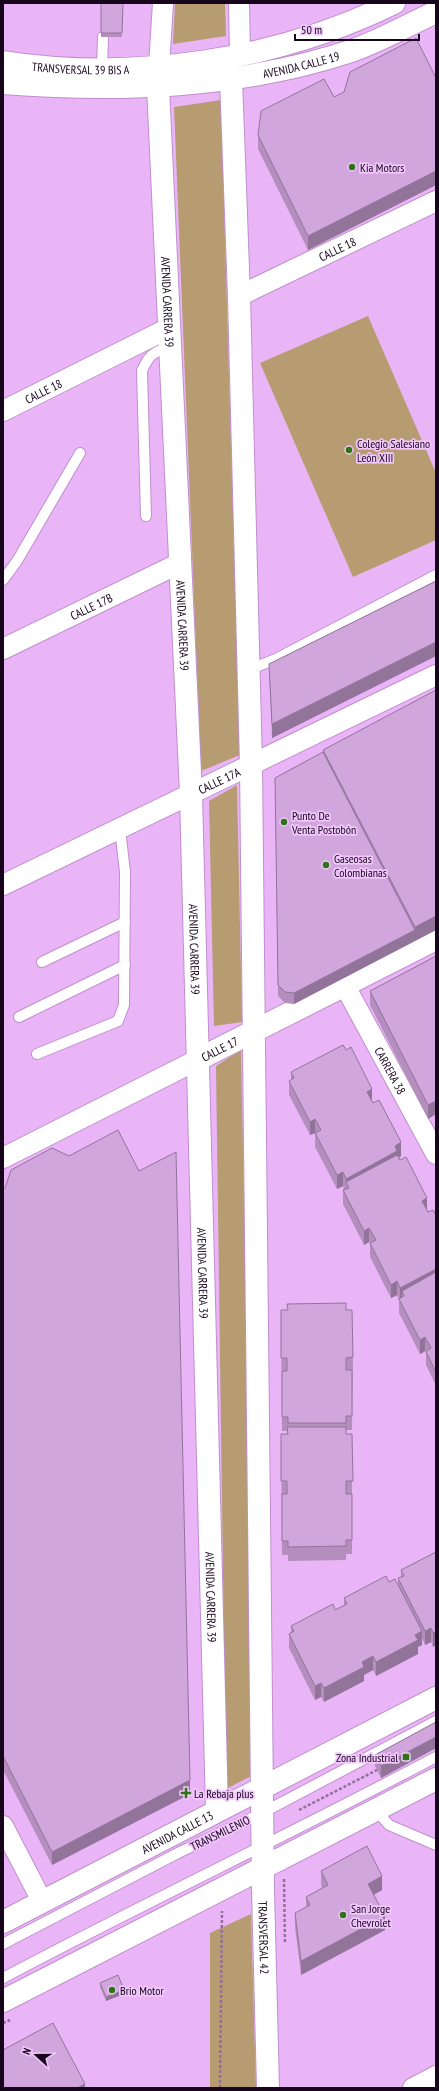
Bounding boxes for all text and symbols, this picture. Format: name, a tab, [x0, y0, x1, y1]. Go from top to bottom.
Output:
scale bar	[295, 16, 419, 42]
text: 50 m	[301, 22, 322, 37]
street label: AVENIDA CALLE 19	[261, 48, 341, 81]
street label: TRANSVERSAL 39 BIS A	[31, 58, 130, 77]
place label: Kia Motors	[360, 160, 404, 175]
marker: Kia Motors	[347, 162, 357, 172]
street label: CALLE 18	[316, 233, 358, 264]
street label: AVENIDA CARRERA 39	[158, 256, 178, 347]
street label: CALLE 18	[22, 375, 64, 406]
place label: Colegio Salesiano León XIII	[357, 436, 430, 465]
marker: Colegio Salesiano León XIII	[344, 445, 354, 455]
street label: AVENIDA CARRERA 39	[174, 580, 193, 671]
street label: CALLE 17B	[68, 589, 115, 623]
street label: CALLE 17A	[195, 764, 243, 797]
place label: Punto De Venta Postobón	[291, 808, 356, 837]
marker: Punto De Venta Postobón	[279, 817, 289, 827]
place label: Gaseosas Colombianas	[334, 851, 387, 880]
marker: Gaseosas Colombianas	[321, 860, 331, 870]
street label: AVENIDA CARRERA 39	[186, 904, 204, 995]
street label: CALLE 17	[199, 1033, 240, 1064]
street label: CARRERA 38	[372, 1044, 410, 1097]
street label: AVENIDA CARRERA 39	[195, 1227, 212, 1319]
street label: AVENIDA CARRERA 39	[203, 1551, 220, 1643]
place label: Zona Industrial	[336, 1750, 398, 1765]
marker: Zona Industrial	[401, 1752, 411, 1762]
place label: La Rebaja plus	[194, 1786, 254, 1801]
marker: La Rebaja plus	[181, 1788, 191, 1798]
street label: AVENIDA CALLE 13	[139, 1807, 215, 1857]
street label: TRANSMILENIO	[188, 1812, 253, 1854]
street label: TRANSVERSAL 42	[256, 1901, 273, 1974]
place label: San Jorge Chevrolet	[351, 1901, 391, 1930]
marker: San Jorge Chevrolet	[338, 1910, 348, 1920]
place label: Brio Motor	[120, 1983, 164, 1998]
marker: Brio Motor	[107, 1985, 117, 1995]
north arrow	[16, 2035, 56, 2075]
text: N	[19, 2046, 34, 2057]

